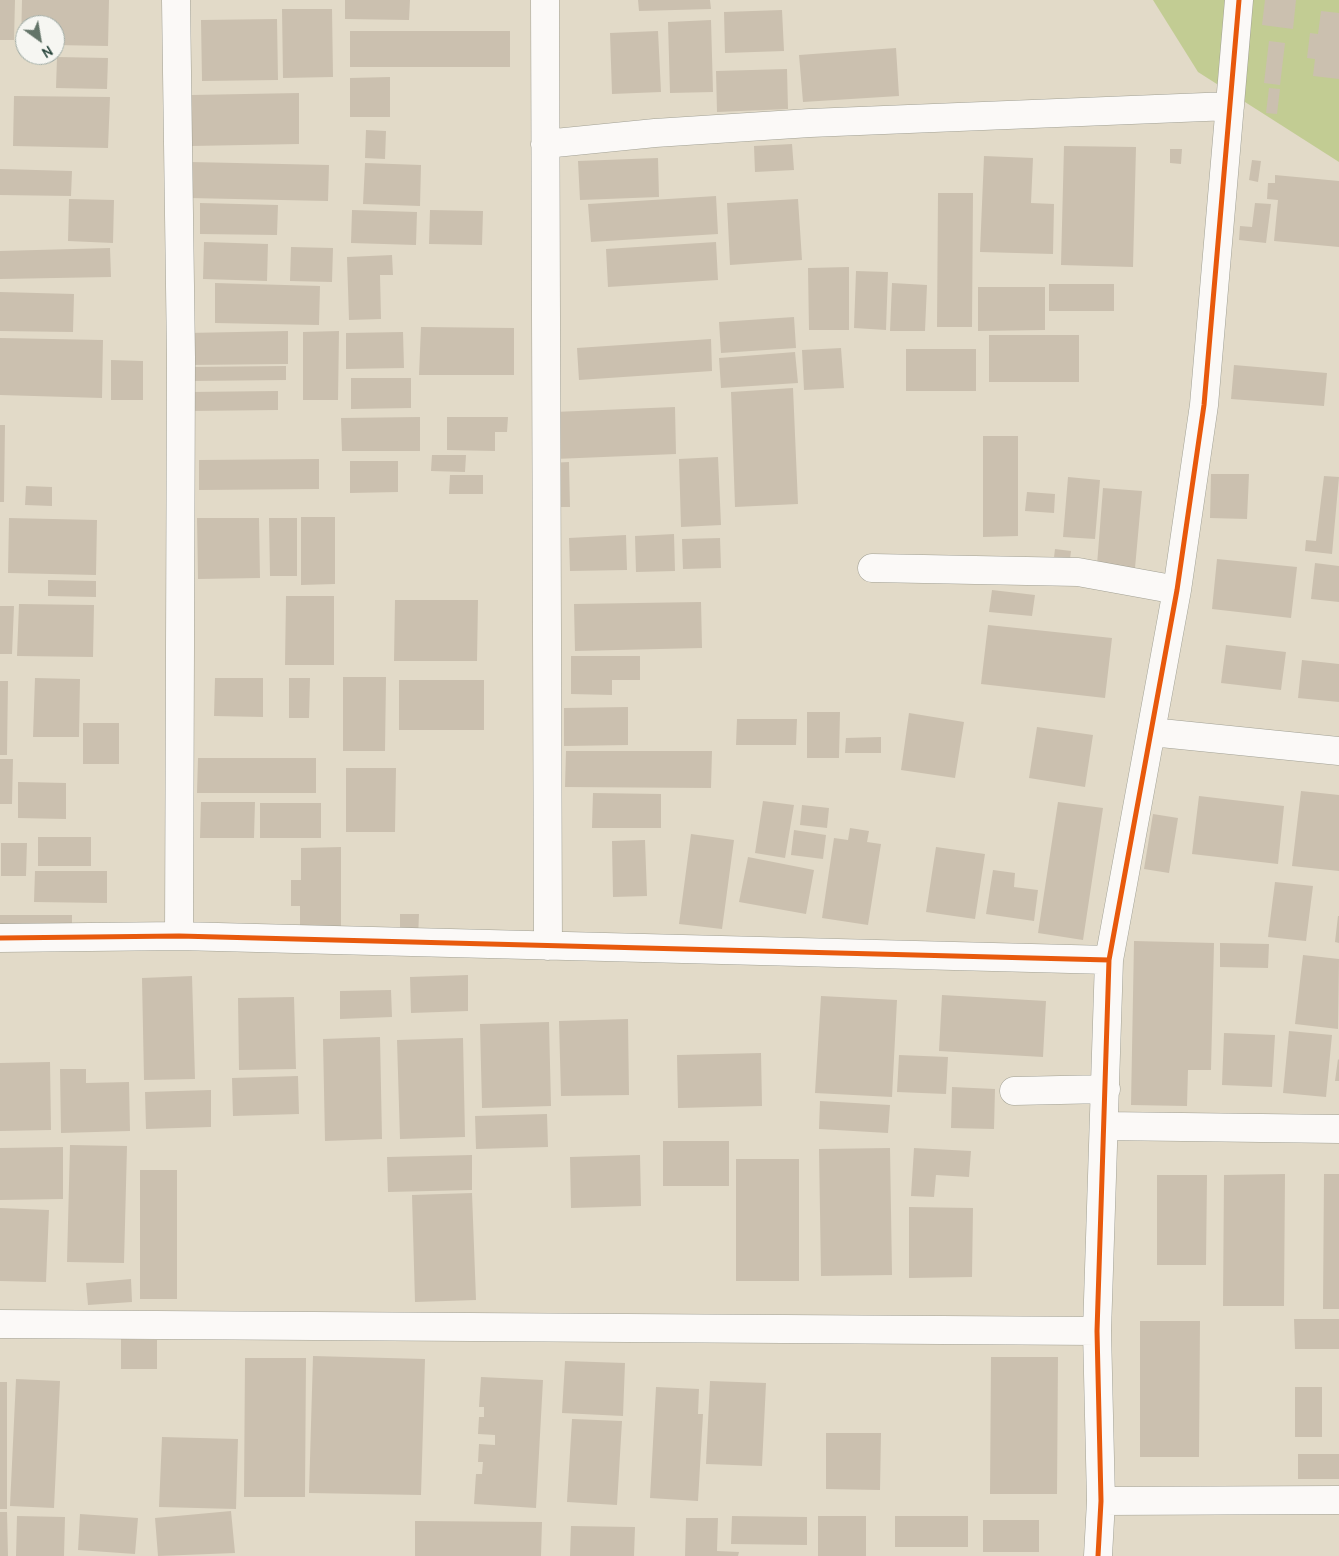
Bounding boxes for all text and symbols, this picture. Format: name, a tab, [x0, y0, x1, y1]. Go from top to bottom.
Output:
north arrow	[15, 15, 65, 65]
text: N	[39, 42, 56, 62]

